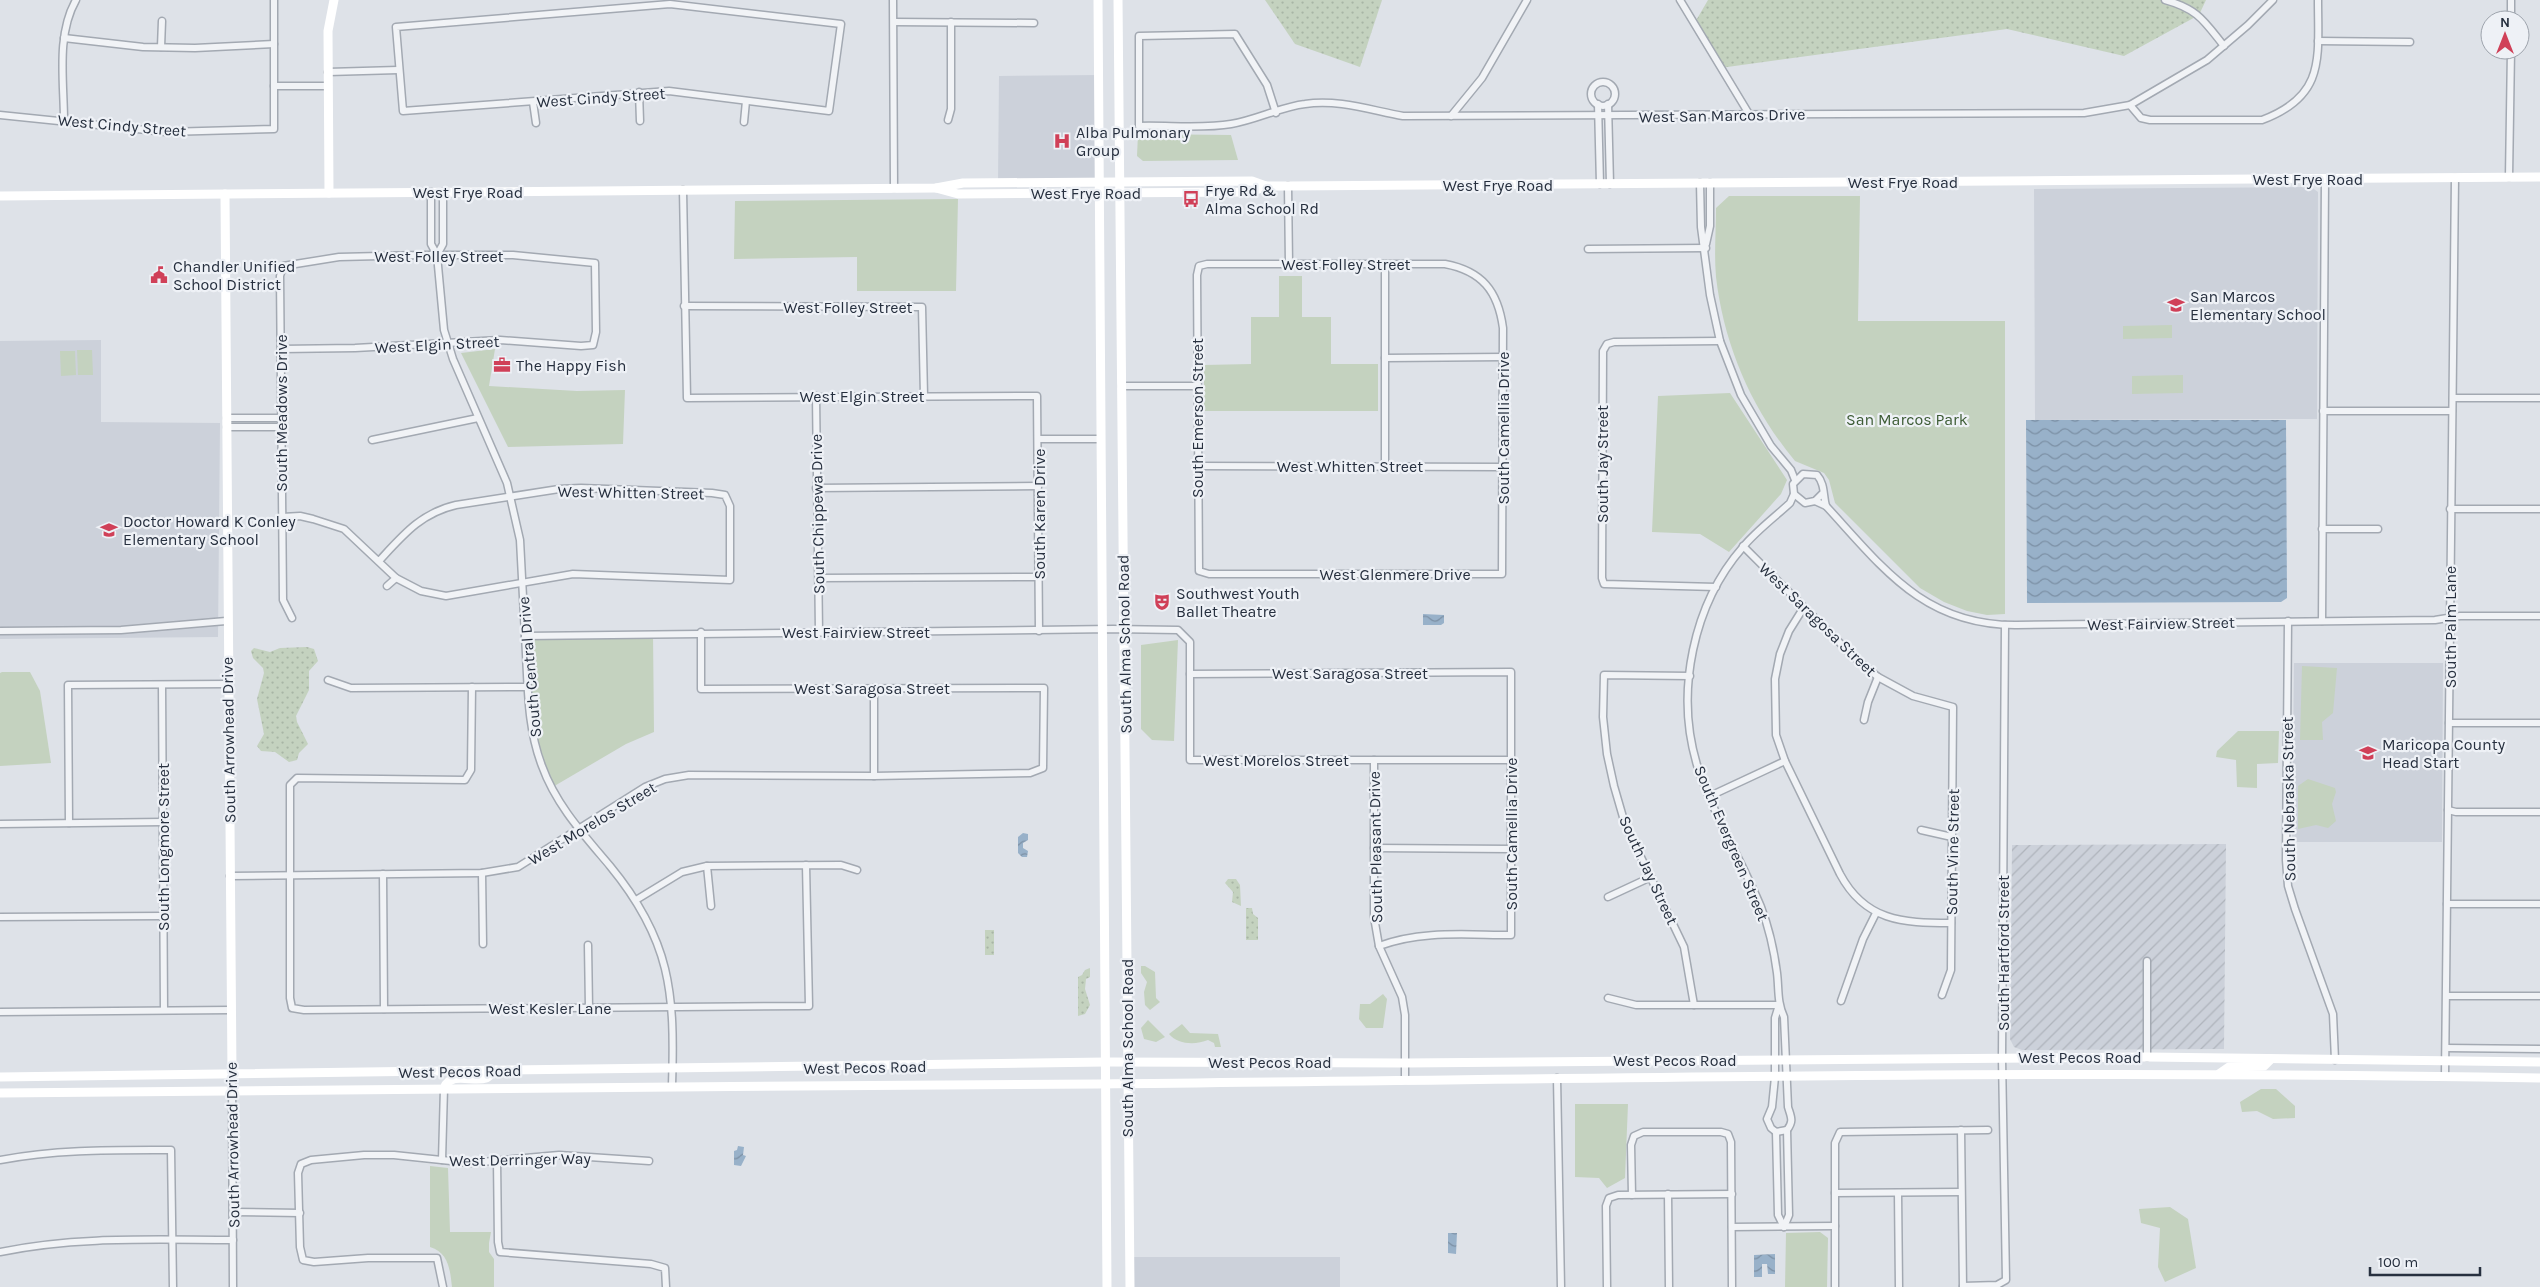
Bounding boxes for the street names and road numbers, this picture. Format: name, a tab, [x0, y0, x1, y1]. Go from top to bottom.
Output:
street label: West Cindy Street	[536, 84, 666, 111]
street label: West San Marcos Drive	[1638, 105, 1806, 126]
street label: West Cindy Street	[57, 110, 187, 141]
street label: West Frye Road	[2253, 170, 2363, 189]
street label: West Frye Road	[1848, 173, 1958, 192]
street label: West Frye Road	[1443, 176, 1553, 195]
street label: West Frye Road	[413, 183, 523, 202]
street label: West Frye Road	[1031, 184, 1141, 203]
street label: West Folley Street	[374, 247, 504, 266]
street label: West Folley Street	[1281, 255, 1411, 274]
street label: West Folley Street	[783, 298, 913, 317]
street label: West Elgin Street	[374, 332, 500, 357]
street label: South Meadows Drive	[272, 334, 291, 492]
street label: South Emerson Street	[1188, 338, 1207, 498]
street label: South Camellia Drive	[1494, 351, 1513, 505]
street label: West Elgin Street	[800, 387, 924, 406]
street label: South Jay Street	[1593, 405, 1612, 523]
street label: South Chippewa Drive	[807, 434, 828, 594]
street label: South Karen Drive	[1030, 449, 1049, 579]
street label: West Whitten Street	[1277, 457, 1423, 476]
street label: West Whitten Street	[558, 482, 704, 503]
street label: South Alma School Road	[1113, 554, 1136, 734]
street label: West Saragosa Street	[1755, 558, 1880, 680]
street label: West Glenmere Drive	[1319, 565, 1471, 584]
street label: South Palm Lane	[2441, 566, 2460, 688]
street label: South Central Drive	[514, 596, 545, 738]
street label: West Fairview Street	[2087, 613, 2235, 634]
street label: West Fairview Street	[782, 623, 930, 642]
street label: South Arrowhead Drive	[218, 657, 239, 823]
street label: West Saragosa Street	[1272, 664, 1428, 683]
street label: West Saragosa Street	[794, 679, 950, 698]
street label: South Nebraska Street	[2278, 716, 2299, 882]
street label: West Morelos Street	[1203, 751, 1349, 770]
street label: South Camellia Drive	[1502, 757, 1521, 911]
street label: South Longmore Street	[154, 763, 173, 931]
street label: South Evergreen Street	[1690, 763, 1773, 924]
street label: South Pleasant Drive	[1365, 771, 1386, 923]
street label: West Morelos Street	[525, 778, 660, 869]
street label: South Vine Street	[1942, 788, 1963, 916]
street label: South Jay Street	[1615, 813, 1682, 928]
street label: South Hartford Street	[1994, 875, 2013, 1031]
street label: South Alma School Road	[1118, 958, 1137, 1138]
street label: West Kesler Lane	[488, 999, 612, 1018]
street label: West Pecos Road	[2018, 1048, 2142, 1067]
street label: West Pecos Road	[1613, 1051, 1737, 1070]
street label: West Pecos Road	[1208, 1053, 1332, 1072]
street label: West Pecos Road	[803, 1057, 927, 1078]
street label: West Pecos Road	[398, 1061, 522, 1082]
street label: South Arrowhead Drive	[222, 1062, 243, 1228]
street label: West Derringer Way	[449, 1149, 592, 1170]

